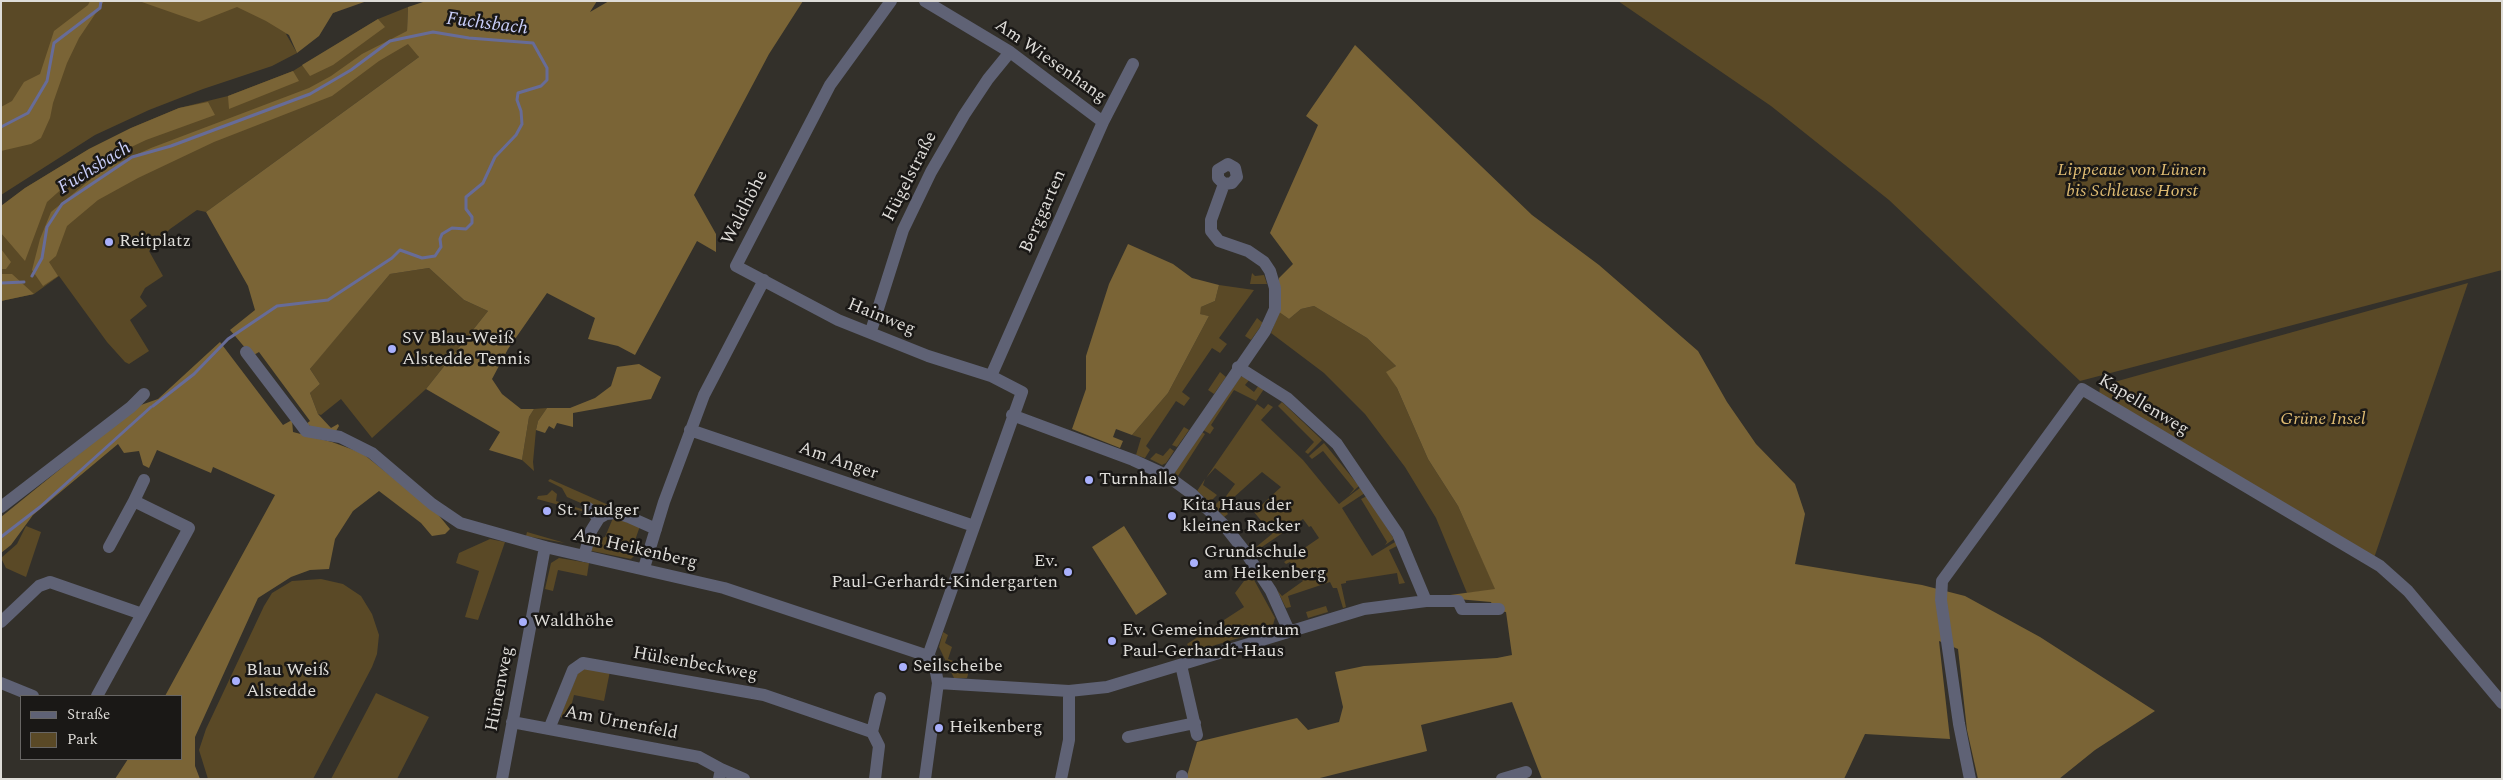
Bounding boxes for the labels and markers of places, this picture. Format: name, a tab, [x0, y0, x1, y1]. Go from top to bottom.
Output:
place label: Reitplatz	[119, 231, 191, 253]
marker: Reitplatz	[103, 236, 115, 248]
place label: SV Blau-Weiß Alstedde Tennis	[402, 328, 531, 370]
marker: SV Blau-Weiß Alstedde Tennis	[386, 343, 398, 355]
place label: Turnhalle	[1099, 469, 1177, 491]
marker: Turnhalle	[1083, 474, 1095, 486]
place label: Kita Haus der kleinen Racker	[1182, 495, 1301, 538]
place label: St. Ludger	[557, 500, 639, 522]
marker: St. Ludger	[541, 505, 553, 517]
marker: Kita Haus der kleinen Racker	[1166, 510, 1178, 522]
place label: Grundschule am Heikenberg	[1204, 542, 1326, 584]
place label: Ev. Paul-Gerhardt-Kindergarten	[831, 551, 1058, 594]
marker: Grundschule am Heikenberg	[1188, 557, 1200, 569]
marker: Ev. Paul-Gerhardt-Kindergarten	[1062, 566, 1074, 578]
place label: Waldhöhe	[533, 611, 614, 633]
marker: Waldhöhe	[517, 616, 529, 628]
place label: Ev. Gemeindezentrum Paul-Gerhardt-Haus	[1122, 620, 1299, 662]
marker: Ev. Gemeindezentrum Paul-Gerhardt-Haus	[1106, 635, 1118, 647]
place label: Seilscheibe	[913, 656, 1003, 678]
place label: Blau Weiß Alstedde	[246, 660, 329, 702]
marker: Seilscheibe	[897, 661, 909, 673]
marker: Blau Weiß Alstedde	[230, 675, 242, 687]
place label: Heikenberg	[949, 717, 1042, 739]
marker: Heikenberg	[933, 722, 945, 734]

